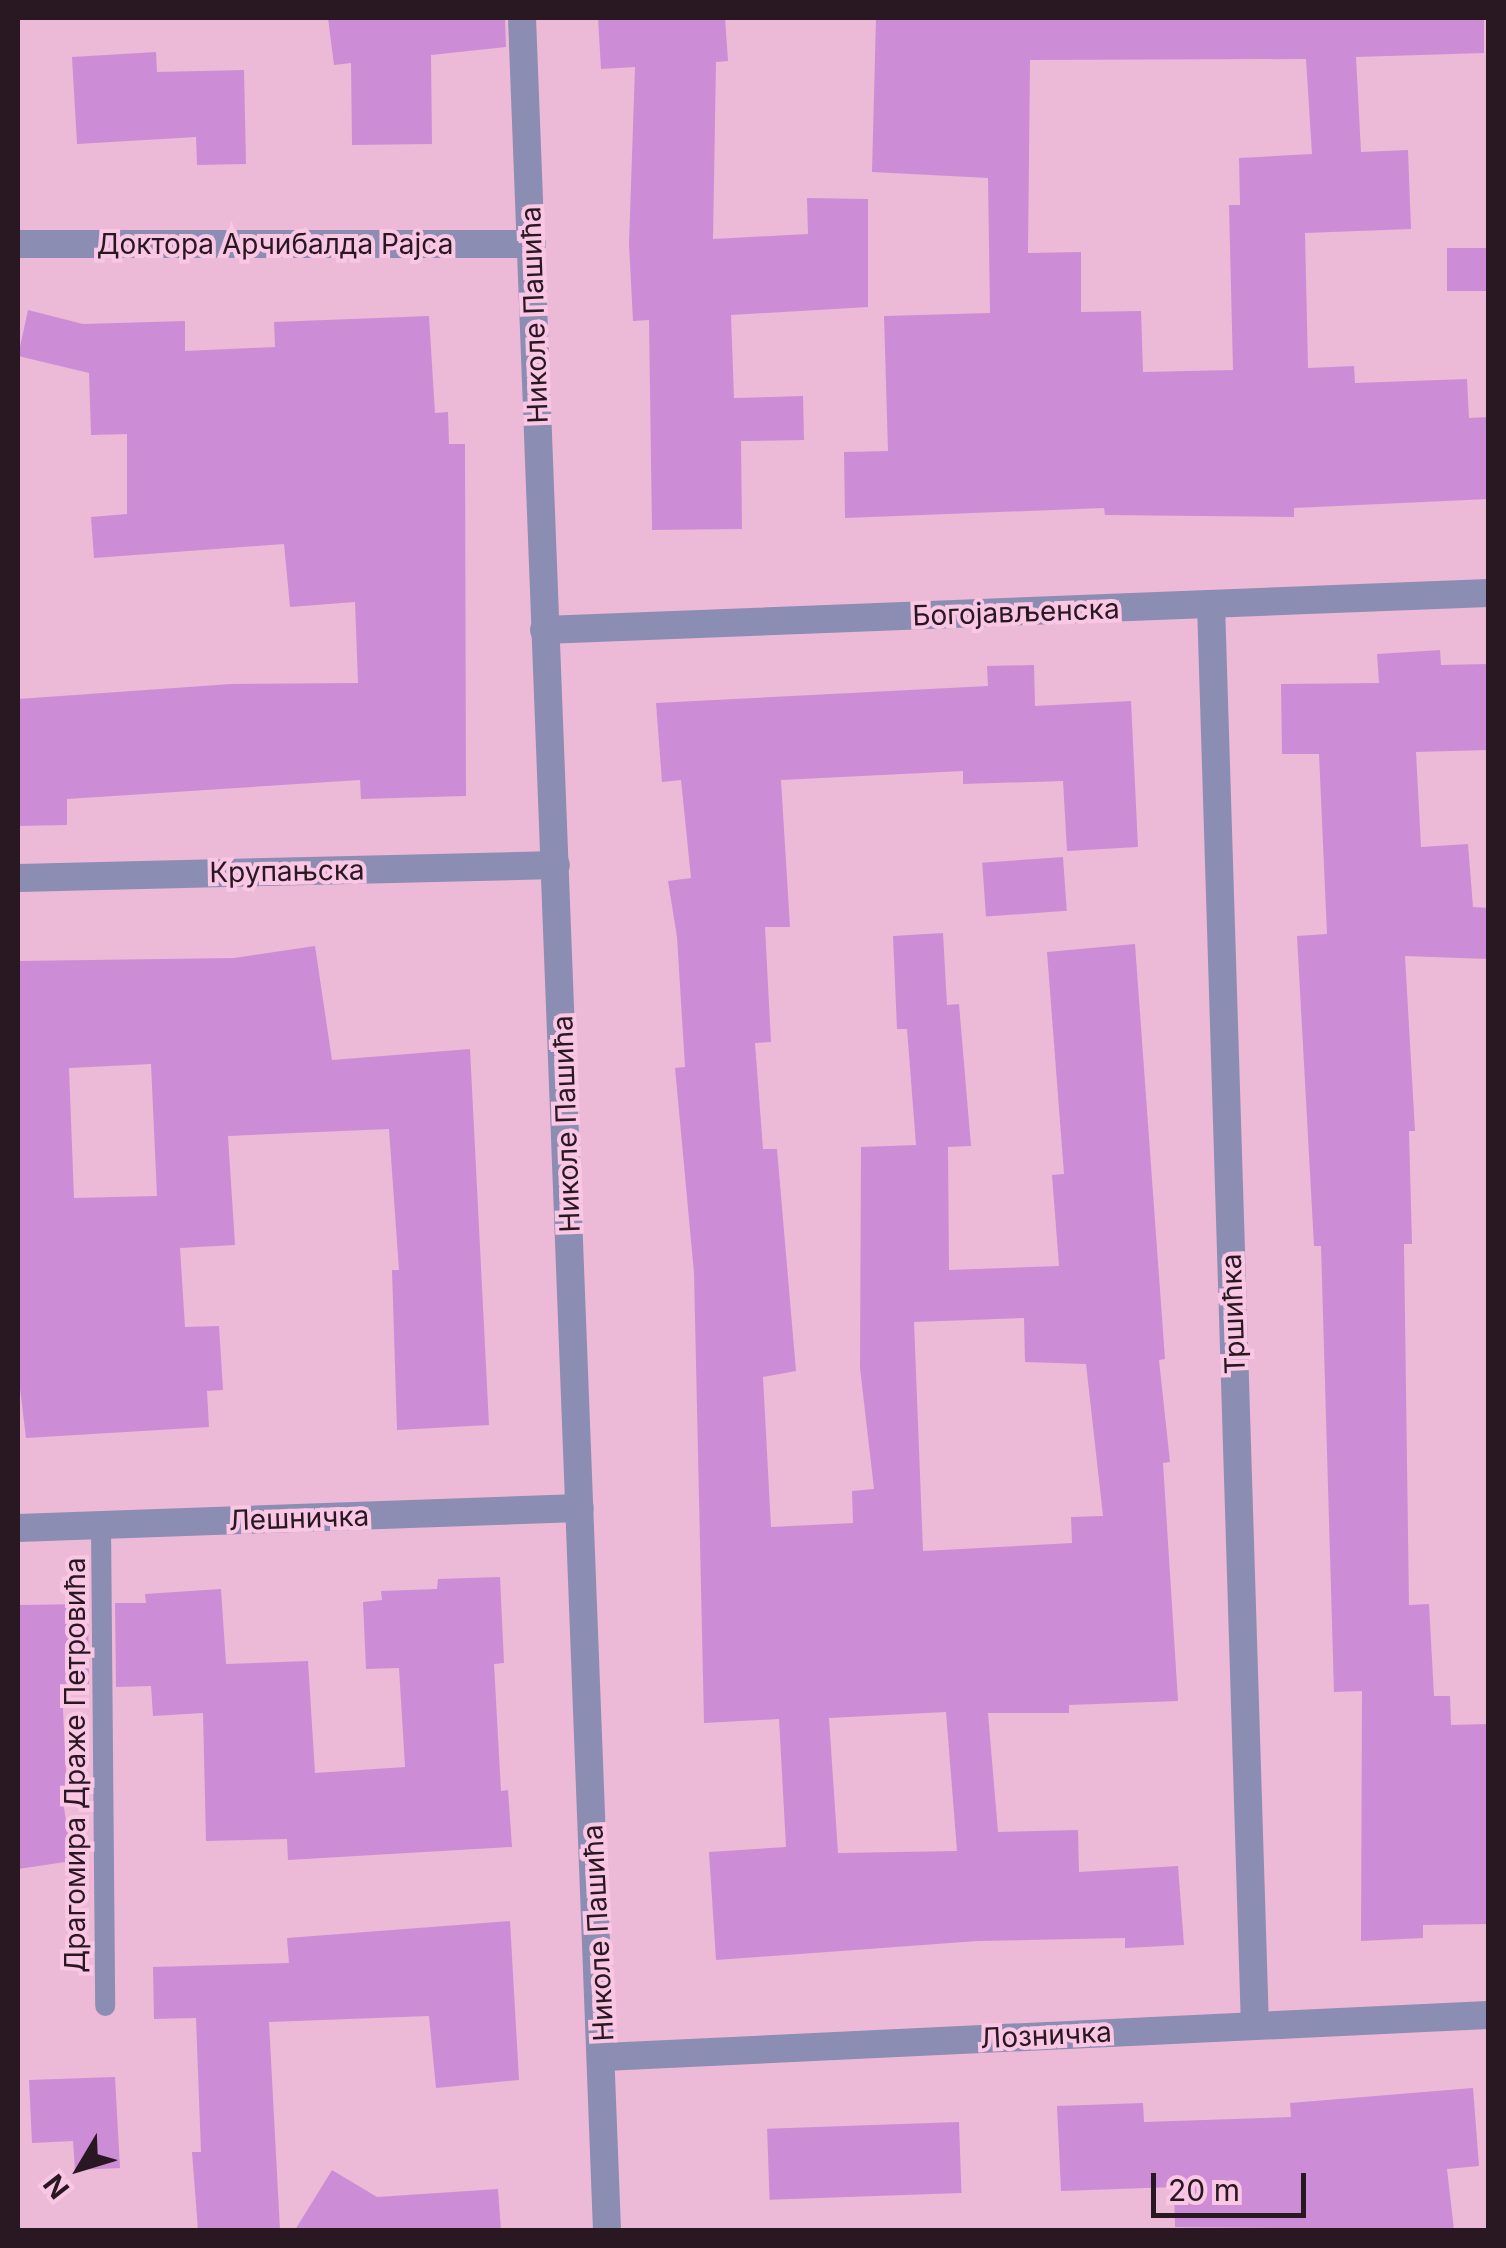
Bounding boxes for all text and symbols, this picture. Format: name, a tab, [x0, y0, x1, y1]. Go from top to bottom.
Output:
street label: Николе Пашића	[513, 206, 555, 424]
street label: Доктора Арчибалда Рајса	[97, 227, 453, 261]
street label: Богојављенска	[912, 592, 1120, 632]
street label: Крупањска	[209, 853, 365, 889]
street label: Николе Пашића	[545, 1015, 587, 1233]
street label: Тршићка	[1214, 1253, 1252, 1375]
street label: Лешничка	[228, 1499, 370, 1537]
street label: Драгомира Драже Петровића	[58, 1557, 92, 1973]
street label: Николе Пашића	[576, 1824, 620, 2042]
street label: Лозничка	[979, 2015, 1113, 2055]
north arrow	[30, 2118, 130, 2218]
scale bar	[1156, 2153, 1311, 2215]
text: N	[36, 2168, 76, 2205]
text: 20 m	[1168, 2172, 1240, 2208]

